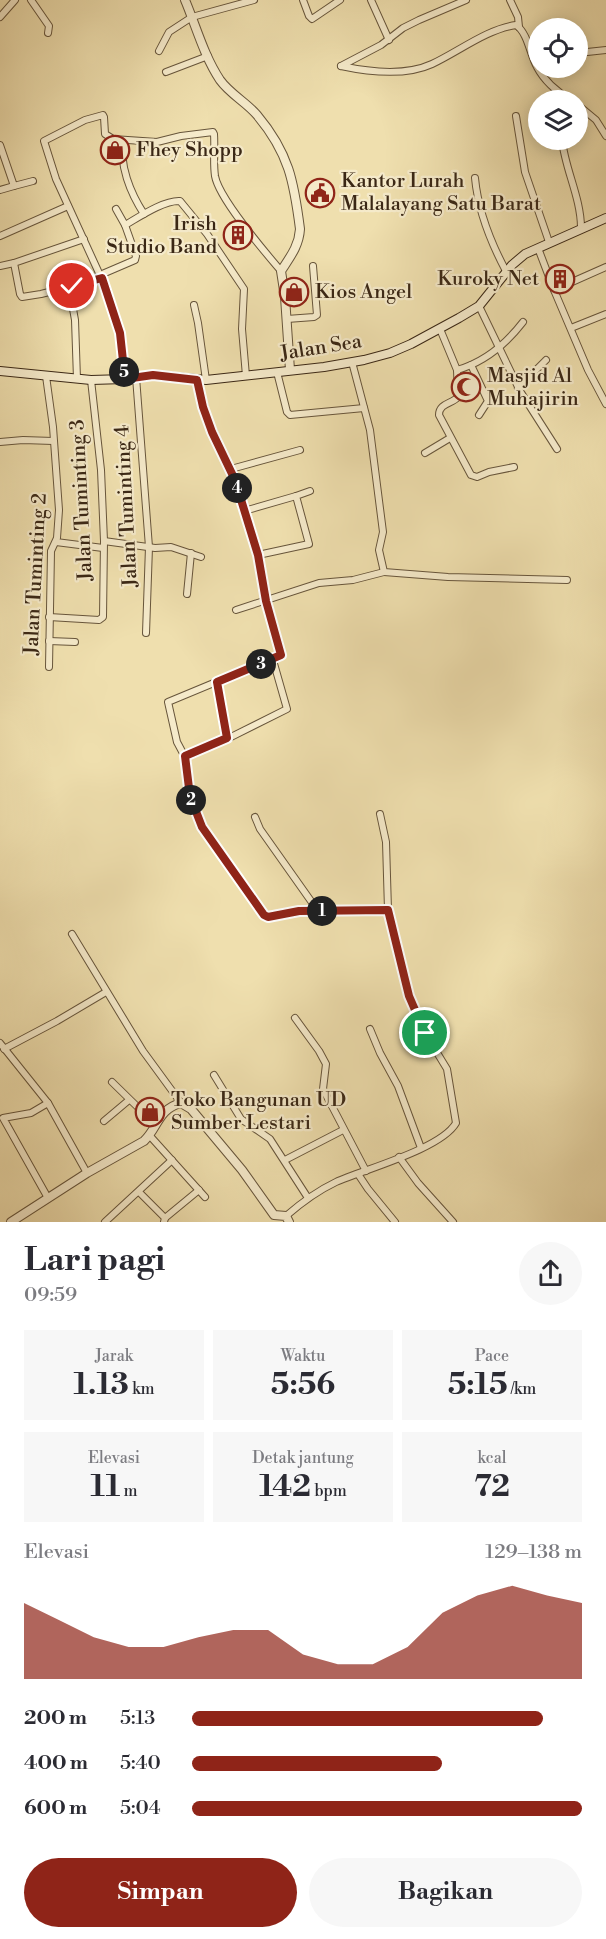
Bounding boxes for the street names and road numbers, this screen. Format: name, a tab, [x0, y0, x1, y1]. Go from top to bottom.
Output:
street label: Jalan Sea	[277, 329, 365, 367]
street label: Jalan Tuminting 3	[65, 419, 99, 582]
street label: Jalan Tuminting 4	[110, 424, 144, 589]
street label: Jalan Tuminting 2	[19, 492, 53, 657]

